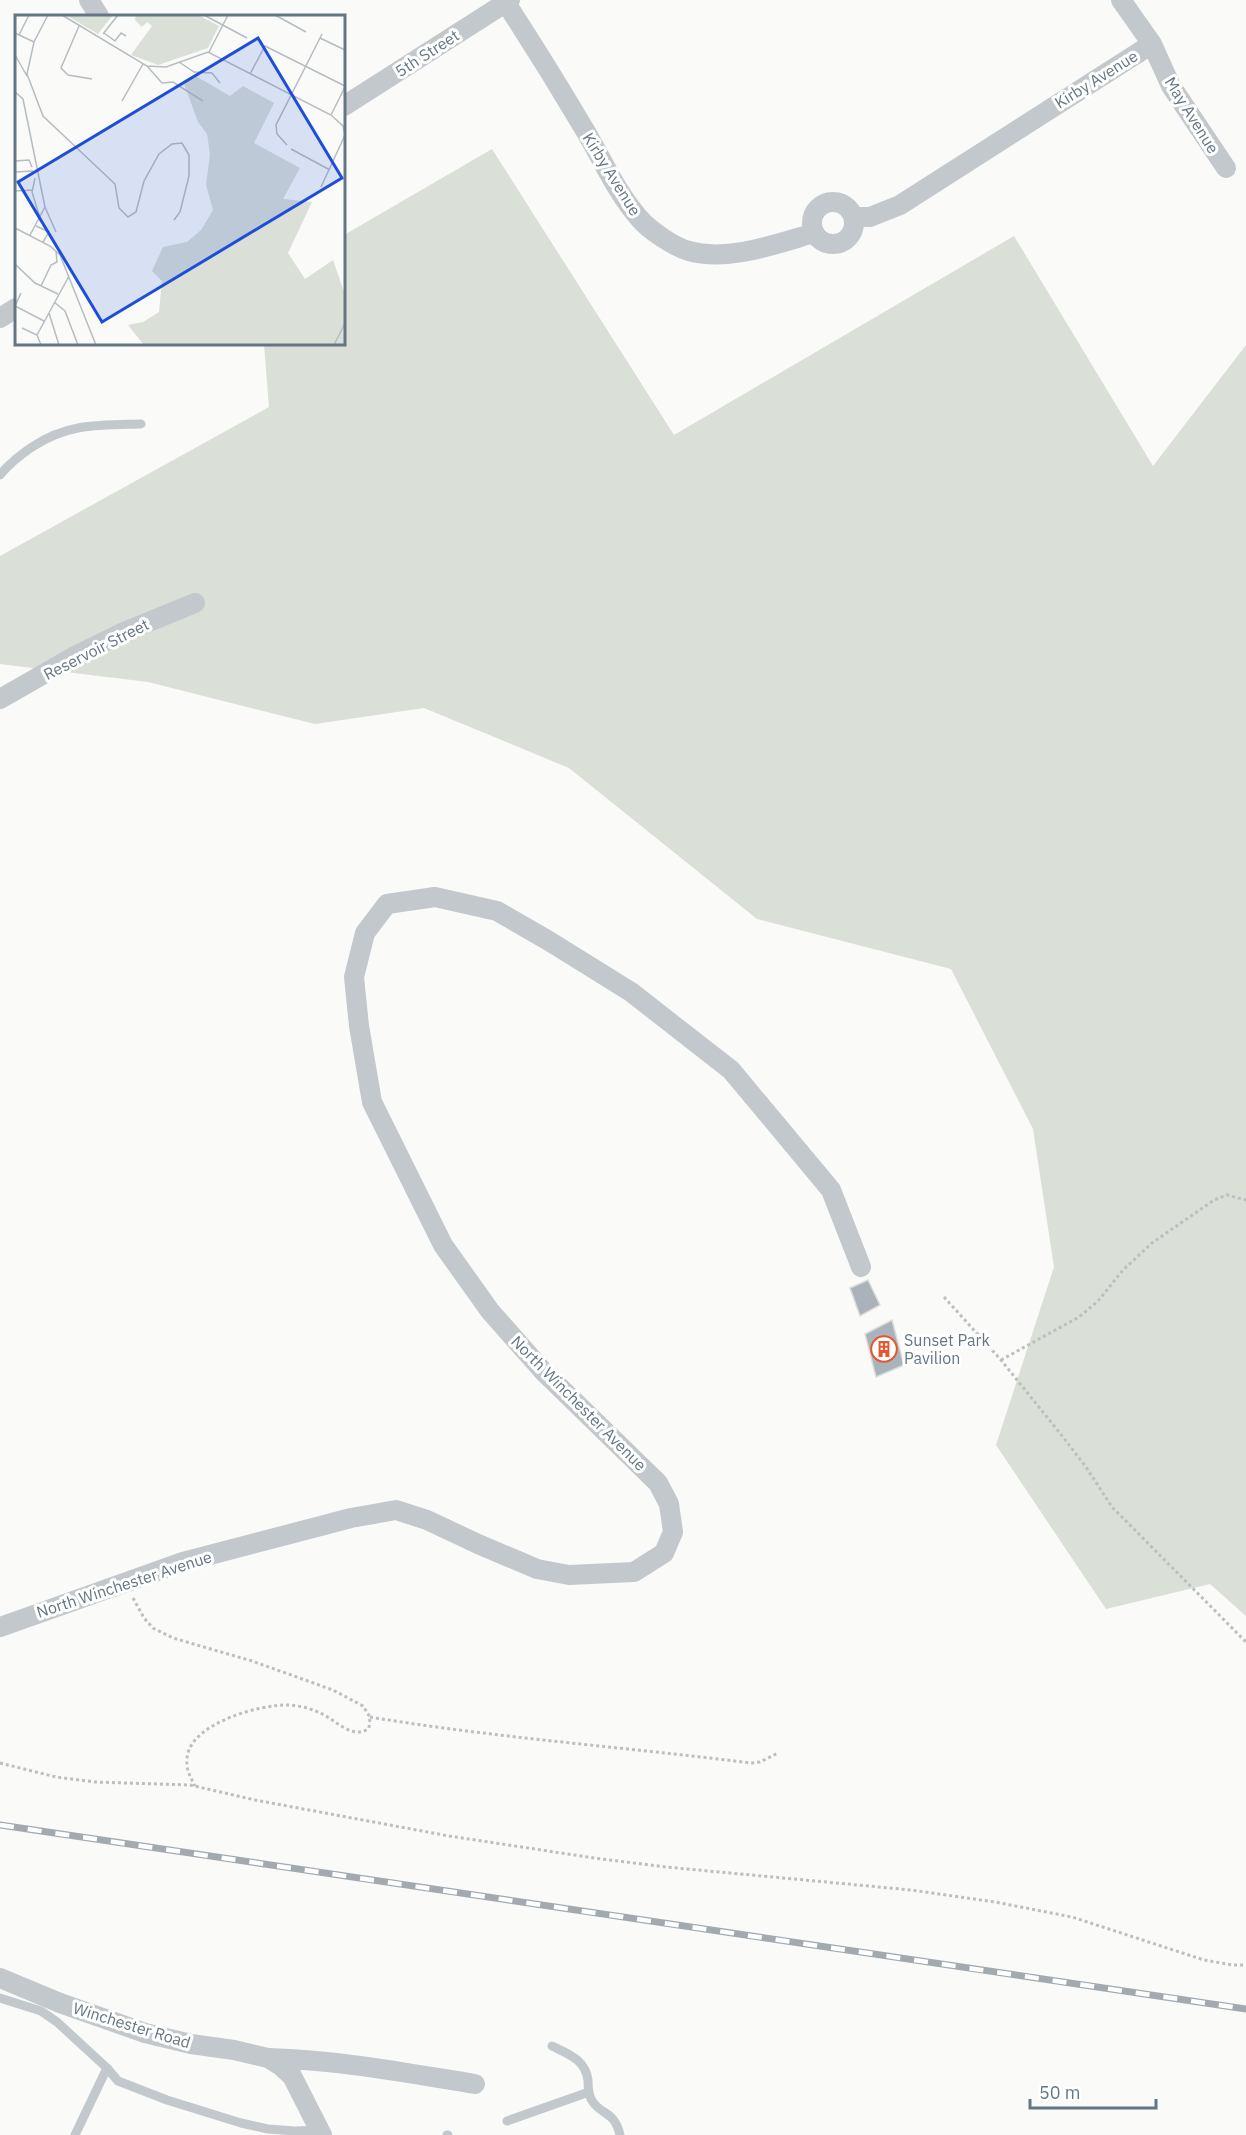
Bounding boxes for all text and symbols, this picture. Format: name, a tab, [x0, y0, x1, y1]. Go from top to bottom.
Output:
inset map	[15, 15, 345, 345]
street label: 5th Street	[391, 25, 463, 81]
street label: Kirby Avenue	[1051, 45, 1142, 112]
street label: May Avenue	[1161, 73, 1224, 157]
street label: Kirby Avenue	[579, 129, 646, 220]
street label: Reservoir Street	[40, 614, 152, 684]
place label: Sunset Park Pavilion	[904, 1330, 990, 1368]
street label: North Winchester Avenue	[507, 1331, 651, 1475]
building icon: Sunset Park Pavilion	[869, 1334, 899, 1364]
street label: North Winchester Avenue	[34, 1546, 214, 1622]
street label: Winchester Road	[71, 1998, 193, 2052]
scale bar	[1030, 2072, 1156, 2110]
text: 50 m	[1039, 2081, 1081, 2104]

